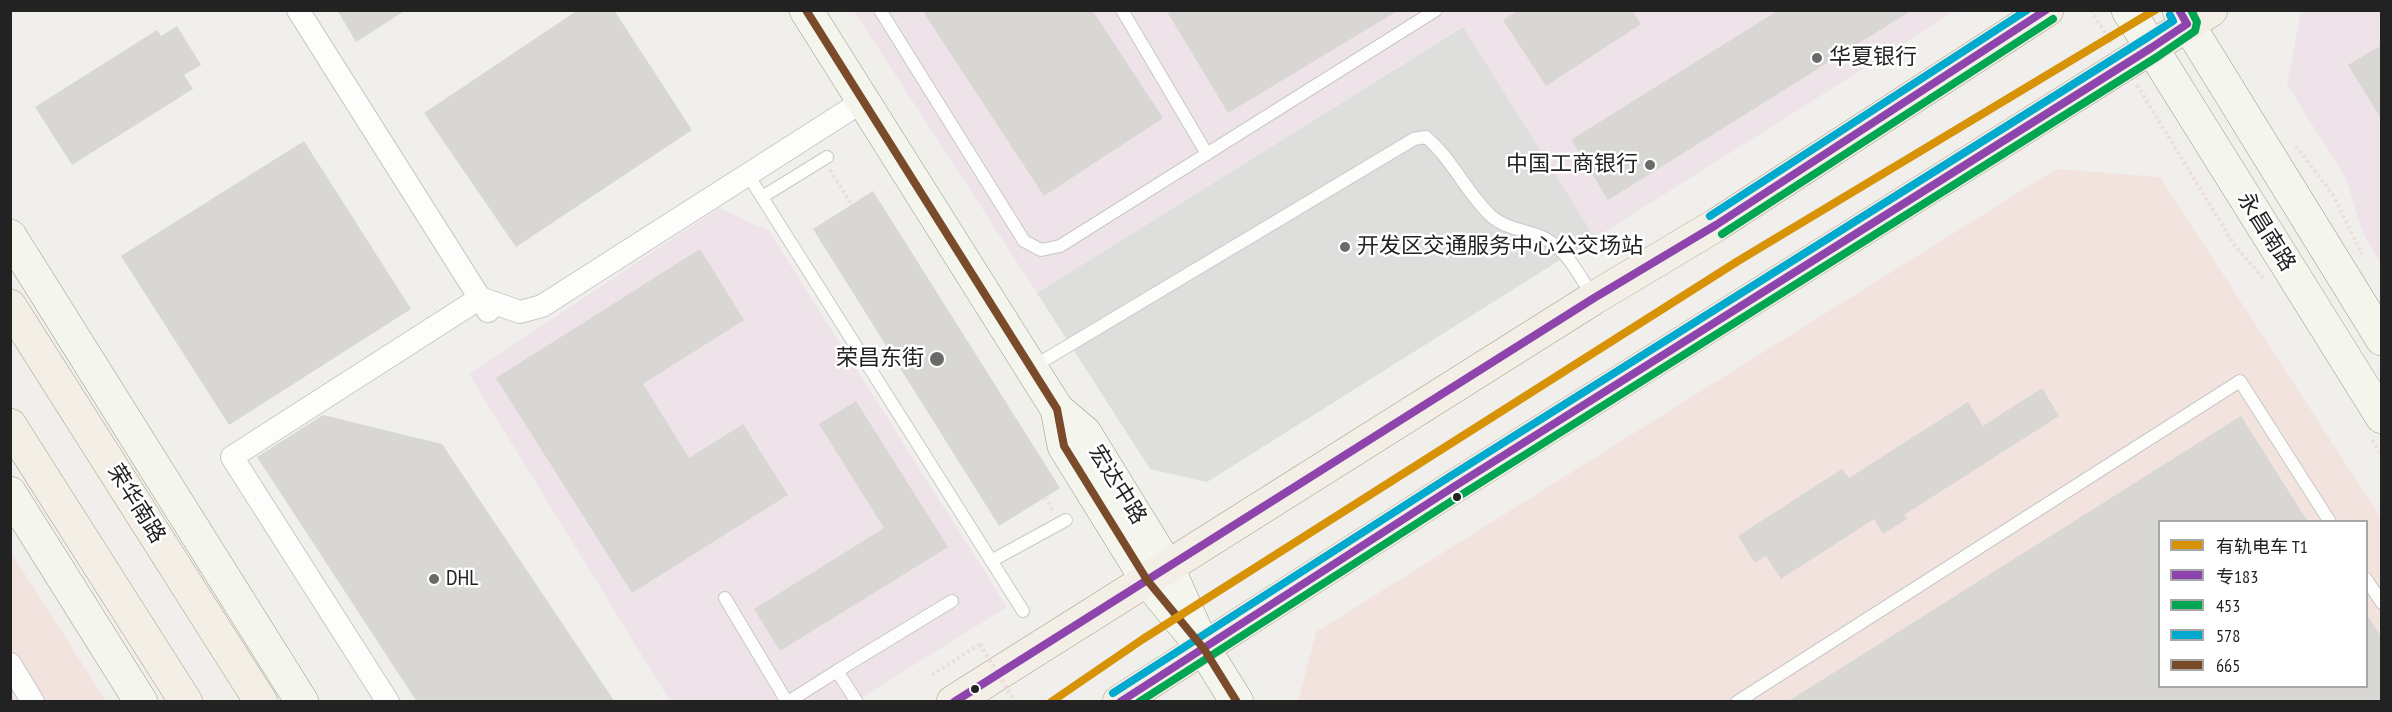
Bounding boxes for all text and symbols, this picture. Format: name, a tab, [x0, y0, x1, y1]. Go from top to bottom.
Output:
place label: 华夏银行	[1829, 45, 1917, 71]
marker: 华夏银行	[1810, 51, 1824, 65]
place label: 中国工商银行	[1506, 152, 1638, 178]
marker: 中国工商银行	[1643, 158, 1657, 172]
street label: 永昌南路	[2231, 188, 2301, 276]
place label: 开发区交通服务中心公交场站	[1357, 234, 1643, 260]
marker: 开发区交通服务中心公交场站	[1338, 240, 1352, 254]
place label: 荣昌东街	[836, 346, 924, 372]
marker: 荣昌东街	[928, 350, 946, 368]
street label: 宏达中路	[1082, 441, 1152, 529]
street label: 荣华南路	[101, 460, 171, 548]
unlabelled marker	[1451, 491, 1463, 503]
legend	[2158, 520, 2368, 688]
text: 有轨电车 T1	[2216, 535, 2308, 558]
text: 专183	[2216, 565, 2258, 588]
place label: DHL	[446, 566, 478, 592]
marker: DHL	[427, 572, 441, 586]
text: 453	[2216, 594, 2240, 617]
text: 578	[2216, 624, 2240, 647]
text: 665	[2216, 654, 2240, 677]
unlabelled marker	[969, 683, 981, 695]

